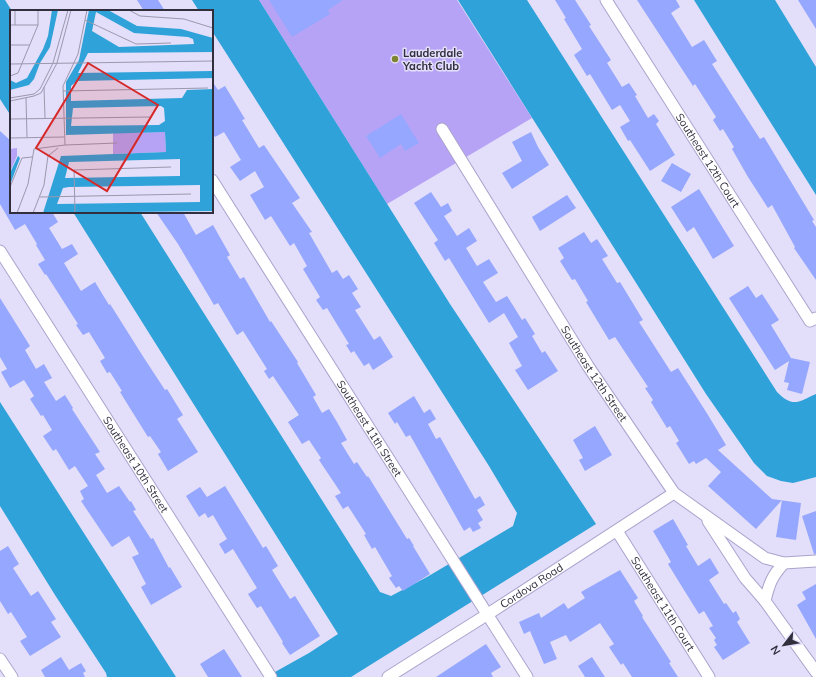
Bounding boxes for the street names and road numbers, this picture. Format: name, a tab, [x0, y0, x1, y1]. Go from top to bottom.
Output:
street label: Southeast 12th Court	[673, 111, 743, 210]
street label: Southeast 12th Street	[558, 323, 631, 424]
street label: Southeast 11th Street	[334, 378, 405, 479]
street label: Southeast 10th Street	[100, 414, 172, 515]
street label: Southeast 11th Court	[628, 554, 698, 654]
street label: Cordova Road	[497, 560, 566, 611]

